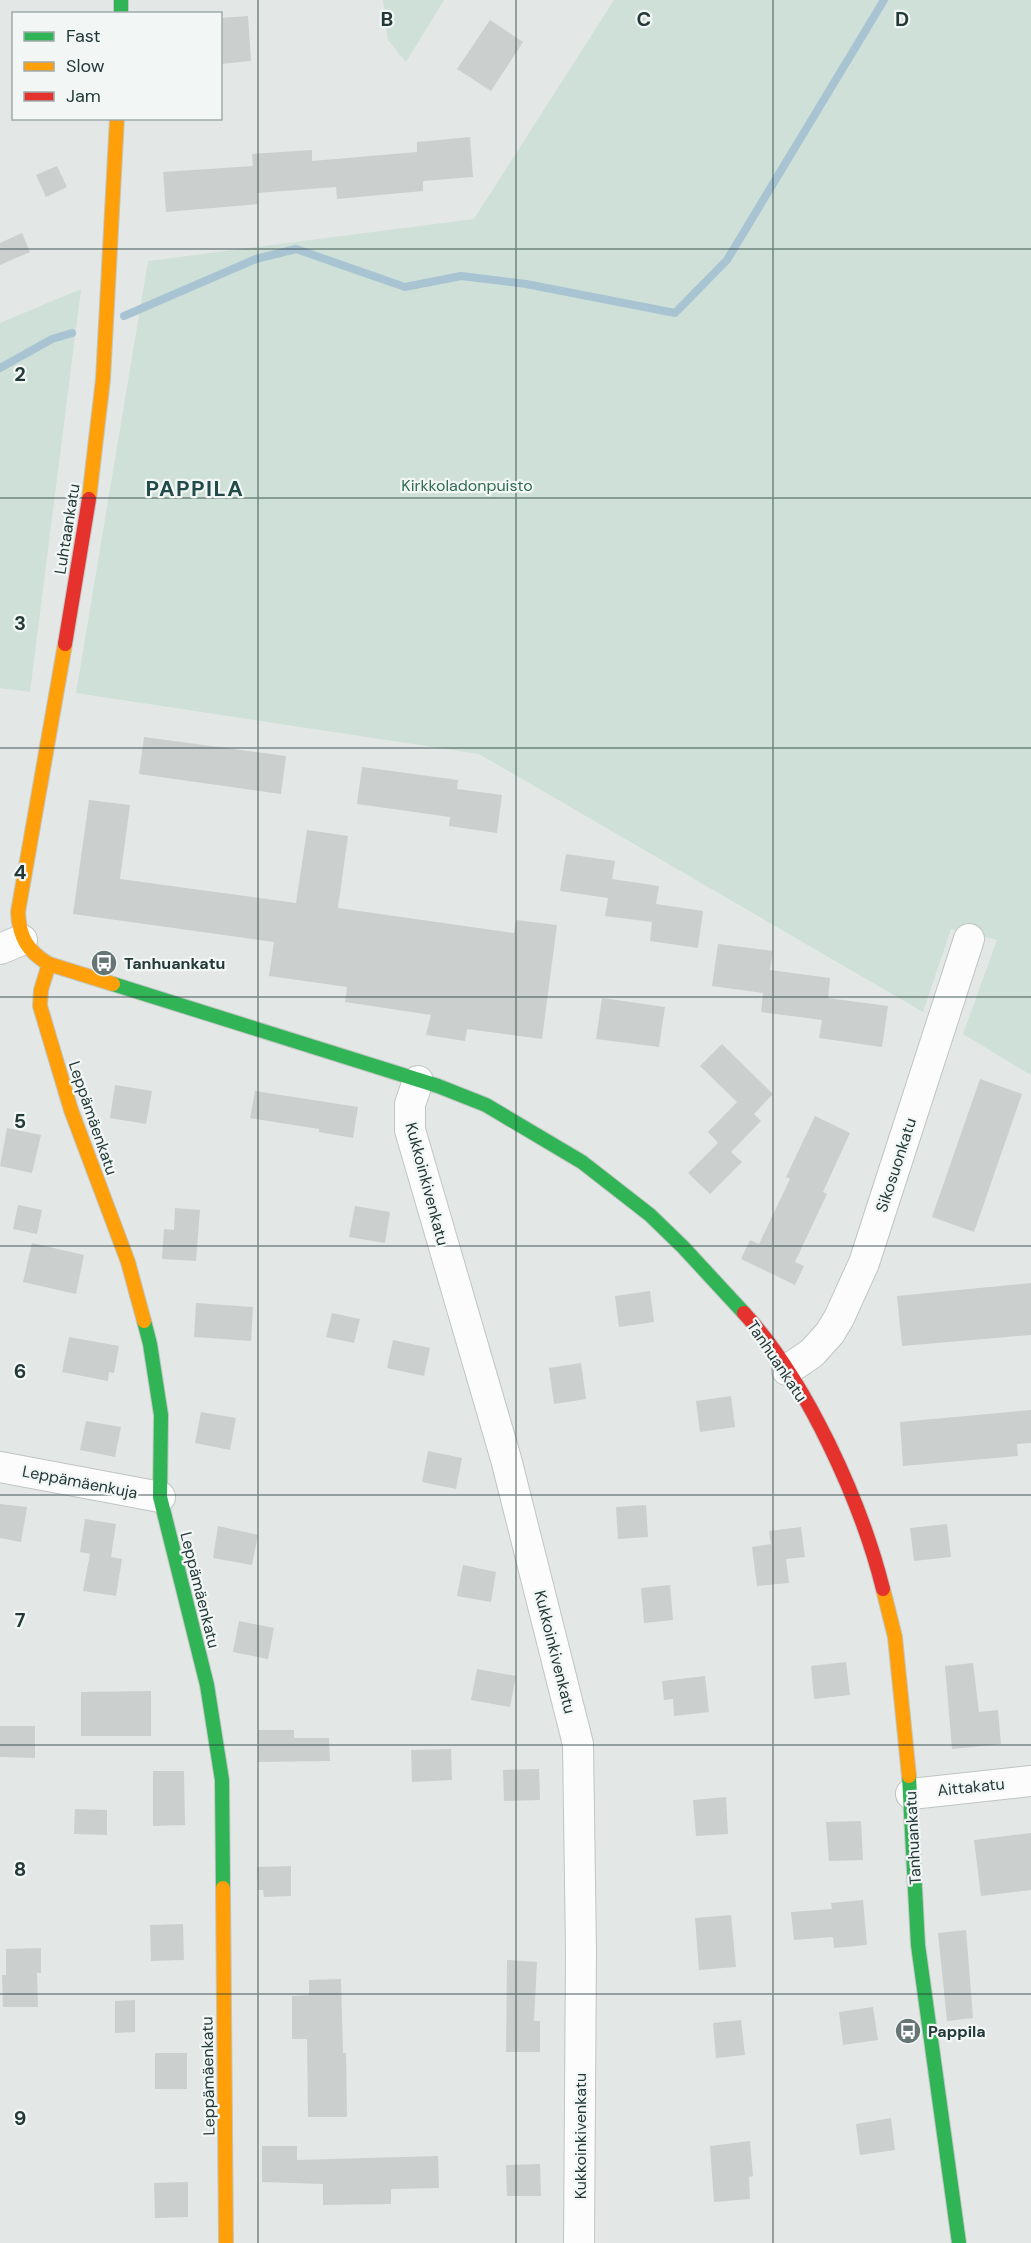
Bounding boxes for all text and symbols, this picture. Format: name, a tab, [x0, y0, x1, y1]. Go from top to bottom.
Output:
text: B	[381, 6, 393, 32]
text: C	[637, 6, 651, 32]
text: D	[895, 6, 909, 32]
legend	[12, 12, 222, 120]
text: Fast	[66, 24, 101, 48]
text: Slow	[66, 54, 105, 78]
text: Jam	[66, 84, 101, 108]
text: 2	[14, 361, 26, 387]
district label: PAPPILA	[146, 474, 244, 503]
park label: Kirkkoladonpuisto	[401, 475, 533, 496]
street label: Luhtaankatu	[49, 482, 85, 576]
text: 3	[14, 610, 26, 636]
text: 4	[14, 859, 27, 885]
bus stop icon: Tanhuankatu	[89, 948, 119, 978]
place label: Tanhuankatu	[124, 953, 225, 974]
street label: Leppämäenkatu	[64, 1058, 122, 1178]
text: 5	[14, 1108, 26, 1134]
street label: Sikosuonkatu	[871, 1115, 921, 1215]
street label: Kukkoinkivenkatu	[400, 1120, 454, 1248]
street label: Tanhuankatu	[742, 1316, 812, 1406]
text: 6	[14, 1358, 26, 1384]
street label: Leppämäenkuja	[21, 1461, 139, 1503]
street label: Leppämäenkatu	[175, 1530, 225, 1650]
street label: Kukkoinkivenkatu	[530, 1588, 580, 1716]
text: 7	[15, 1607, 26, 1633]
street label: Aittakatu	[936, 1773, 1006, 1801]
street label: Tanhuankatu	[900, 1791, 926, 1885]
text: 8	[14, 1856, 26, 1882]
street label: Leppämäenkatu	[196, 2016, 220, 2136]
bus stop icon: Pappila	[893, 2016, 923, 2046]
place label: Pappila	[928, 2021, 986, 2042]
street label: Kukkoinkivenkatu	[570, 2073, 591, 2199]
text: 9	[14, 2105, 26, 2131]

